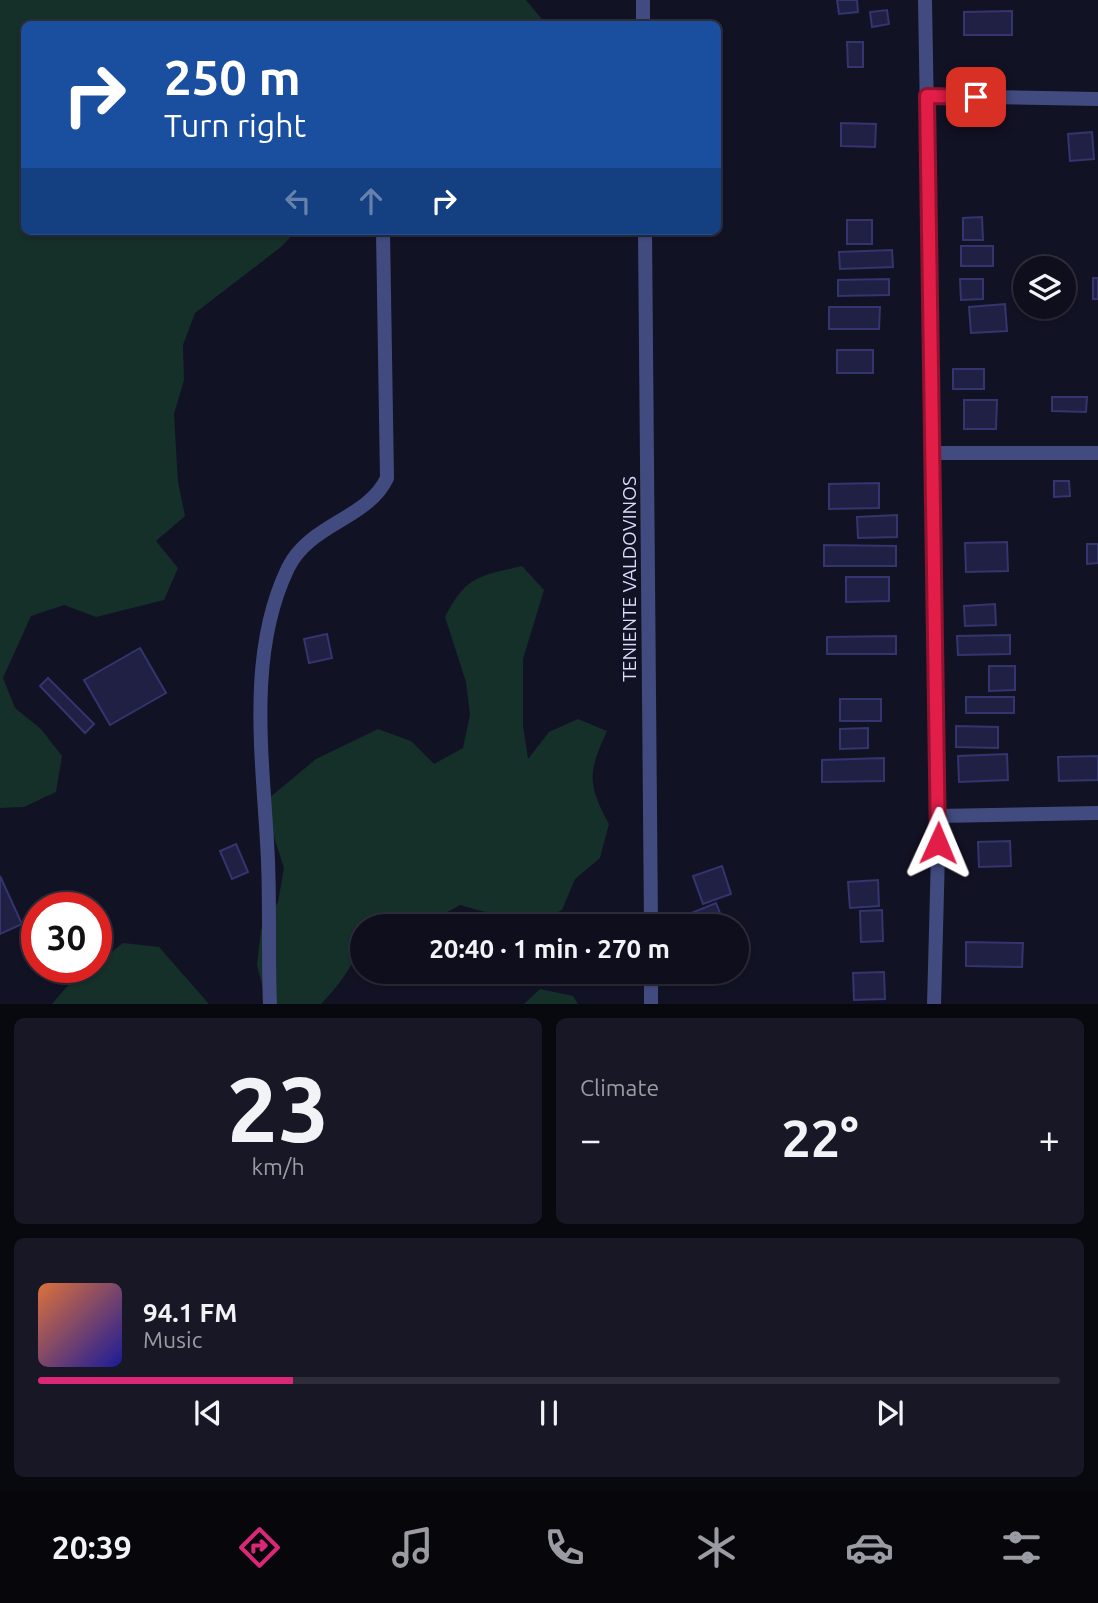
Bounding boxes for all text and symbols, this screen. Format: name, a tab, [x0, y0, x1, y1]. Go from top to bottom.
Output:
icon: right	[49, 49, 140, 140]
text: 250 m	[164, 49, 301, 104]
pin	[946, 67, 1006, 127]
icon: arrive	[957, 78, 995, 116]
text: Turn right	[164, 107, 306, 143]
icon: left	[279, 182, 317, 220]
icon: ahead	[352, 182, 390, 220]
icon: right	[425, 182, 463, 220]
map controls	[1013, 256, 1076, 319]
button: layers	[1013, 256, 1076, 319]
street label: TENIENTE VALDOVINOS	[618, 476, 640, 682]
position arrow	[901, 806, 975, 880]
speed limit sign: 30	[21, 892, 112, 983]
text: 20:40 · 1 min · 270 m	[429, 934, 670, 963]
text: 23	[227, 1057, 329, 1159]
text: Climate	[580, 1075, 659, 1100]
text: 22°	[781, 1109, 859, 1167]
text: −	[580, 1118, 601, 1160]
text: +	[1039, 1118, 1060, 1160]
text: km/h	[251, 1154, 305, 1179]
text: 94.1 FM	[143, 1298, 237, 1327]
text: Music	[143, 1327, 202, 1352]
icon: previous	[189, 1394, 227, 1432]
icon: pause	[530, 1394, 568, 1432]
icon: next	[871, 1394, 909, 1432]
icon: directions	[235, 1523, 284, 1572]
icon: music	[388, 1523, 437, 1572]
icon: phone	[540, 1523, 589, 1572]
icon: climate	[692, 1523, 741, 1572]
icon: car	[845, 1523, 894, 1572]
icon: filters	[997, 1523, 1046, 1572]
text: 20:39	[52, 1529, 132, 1565]

